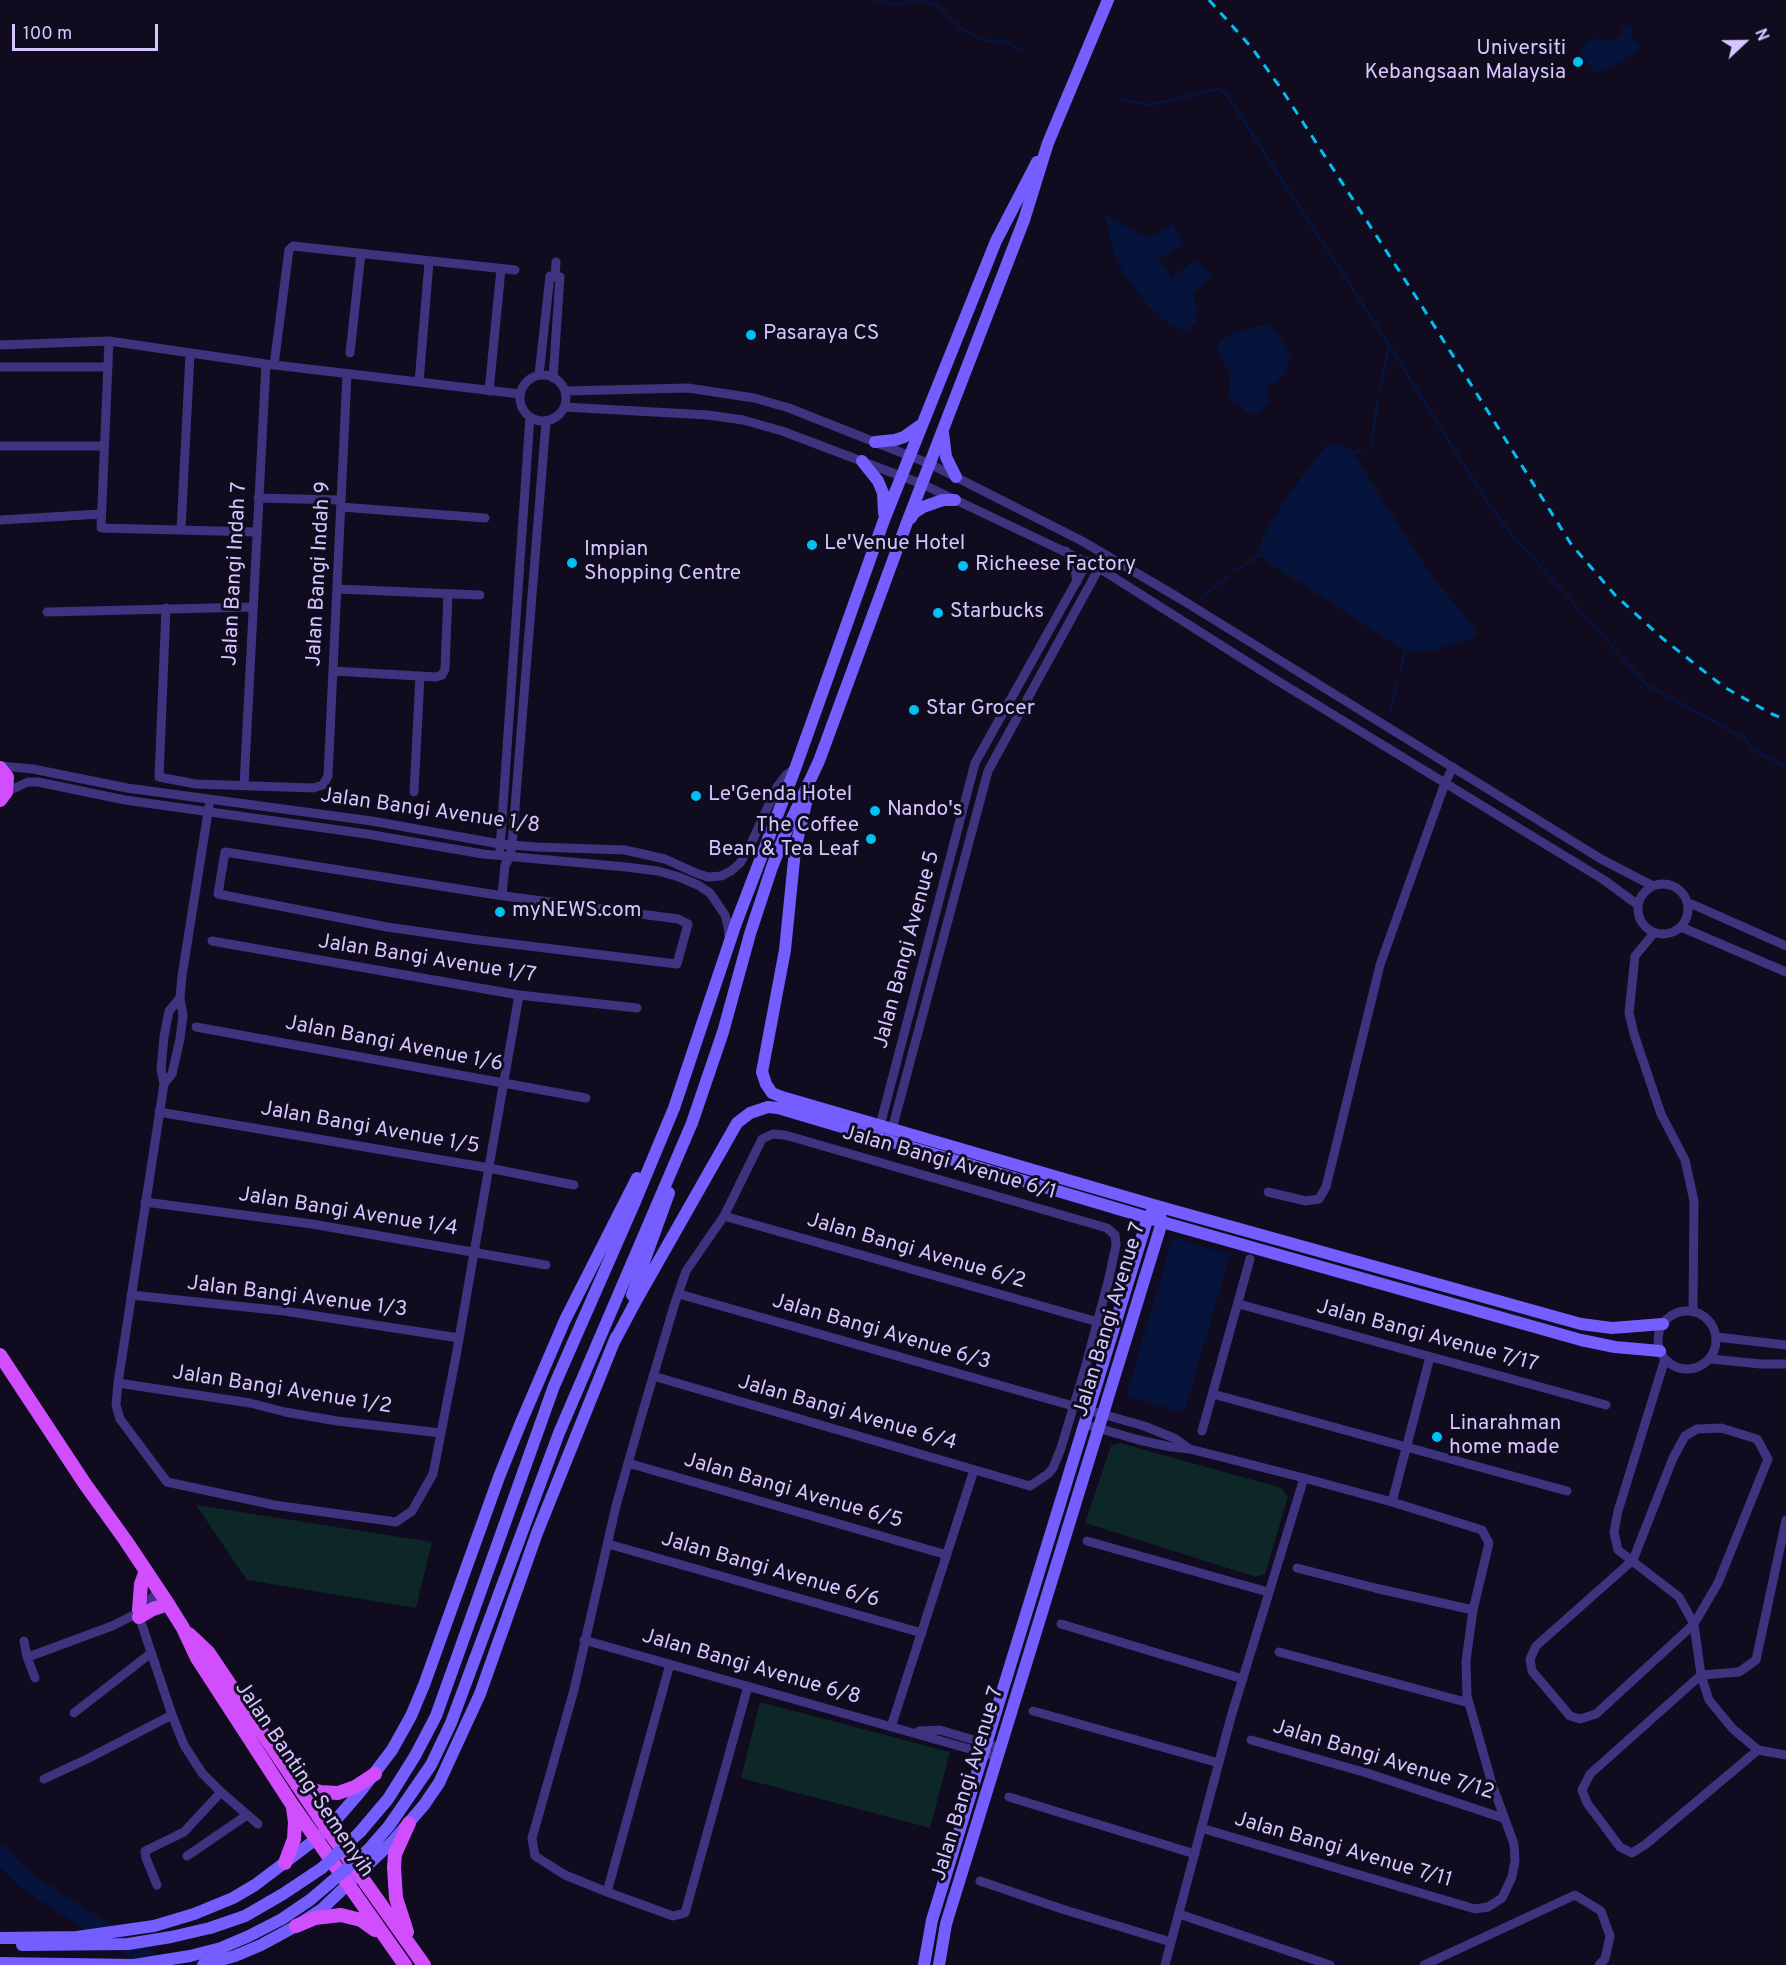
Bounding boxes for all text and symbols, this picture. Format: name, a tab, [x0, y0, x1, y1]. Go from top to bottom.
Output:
scale bar	[15, 12, 160, 50]
north arrow	[1714, 12, 1774, 72]
text: 100 m	[23, 23, 72, 46]
text: N	[1749, 26, 1772, 44]
place label: Universiti Kebangsaan Malaysia	[1364, 37, 1566, 87]
marker: Universiti Kebangsaan Malaysia	[1571, 55, 1585, 69]
place label: Pasaraya CS	[763, 322, 879, 348]
marker: Pasaraya CS	[744, 328, 758, 342]
street label: Jalan Bangi Indah 7	[219, 481, 253, 667]
street label: Jalan Bangi Indah 9	[303, 481, 337, 667]
place label: Le'Venue Hotel	[824, 532, 965, 558]
place label: Impian Shopping Centre	[584, 538, 741, 588]
marker: Le'Venue Hotel	[805, 538, 819, 552]
place label: Richeese Factory	[975, 553, 1136, 579]
marker: Impian Shopping Centre	[565, 556, 579, 570]
marker: Richeese Factory	[956, 559, 970, 573]
place label: Starbucks	[950, 600, 1044, 626]
marker: Starbucks	[931, 606, 945, 620]
place label: Star Grocer	[926, 697, 1035, 723]
marker: Star Grocer	[907, 703, 921, 717]
place label: Le'Genda Hotel	[708, 783, 852, 809]
street label: Jalan Bangi Avenue 1/8	[318, 784, 542, 840]
marker: Le'Genda Hotel	[689, 789, 703, 803]
place label: Nando's	[887, 798, 963, 824]
marker: Nando's	[868, 804, 882, 818]
place label: The Coffee Bean & Tea Leaf	[708, 814, 859, 864]
marker: The Coffee Bean & Tea Leaf	[864, 832, 878, 846]
street label: Jalan Bangi Avenue 5	[869, 848, 947, 1052]
place label: myNEWS.com	[512, 899, 641, 925]
marker: myNEWS.com	[493, 905, 507, 919]
street label: Jalan Bangi Avenue 1/7	[316, 930, 538, 990]
street label: Jalan Bangi Avenue 1/6	[283, 1012, 505, 1078]
street label: Jalan Bangi Avenue 1/5	[259, 1097, 481, 1161]
street label: Jalan Bangi Avenue 6/1	[839, 1121, 1059, 1207]
street label: Jalan Bangi Avenue 1/4	[236, 1183, 460, 1243]
street label: Jalan Bangi Avenue 6/2	[804, 1209, 1028, 1295]
street label: Jalan Bangi Avenue 7	[1069, 1220, 1153, 1420]
street label: Jalan Bangi Avenue 1/3	[186, 1272, 408, 1324]
street label: Jalan Bangi Avenue 6/3	[769, 1290, 993, 1376]
street label: Jalan Bangi Avenue 7/17	[1313, 1295, 1541, 1379]
street label: Jalan Bangi Avenue 1/2	[171, 1361, 393, 1421]
street label: Jalan Bangi Avenue 6/4	[735, 1371, 959, 1457]
place label: Linarahman home made	[1449, 1412, 1561, 1462]
marker: Linarahman home made	[1430, 1430, 1444, 1444]
street label: Jalan Bangi Avenue 6/5	[681, 1449, 905, 1535]
street label: Jalan Bangi Avenue 6/6	[658, 1528, 882, 1614]
street label: Jalan Bangi Avenue 6/8	[639, 1625, 863, 1711]
street label: Jalan Banting-Semenyih	[228, 1677, 378, 1883]
street label: Jalan Bangi Avenue 7	[927, 1684, 1011, 1884]
street label: Jalan Bangi Avenue 7/12	[1269, 1715, 1497, 1807]
street label: Jalan Bangi Avenue 7/11	[1231, 1808, 1455, 1894]

